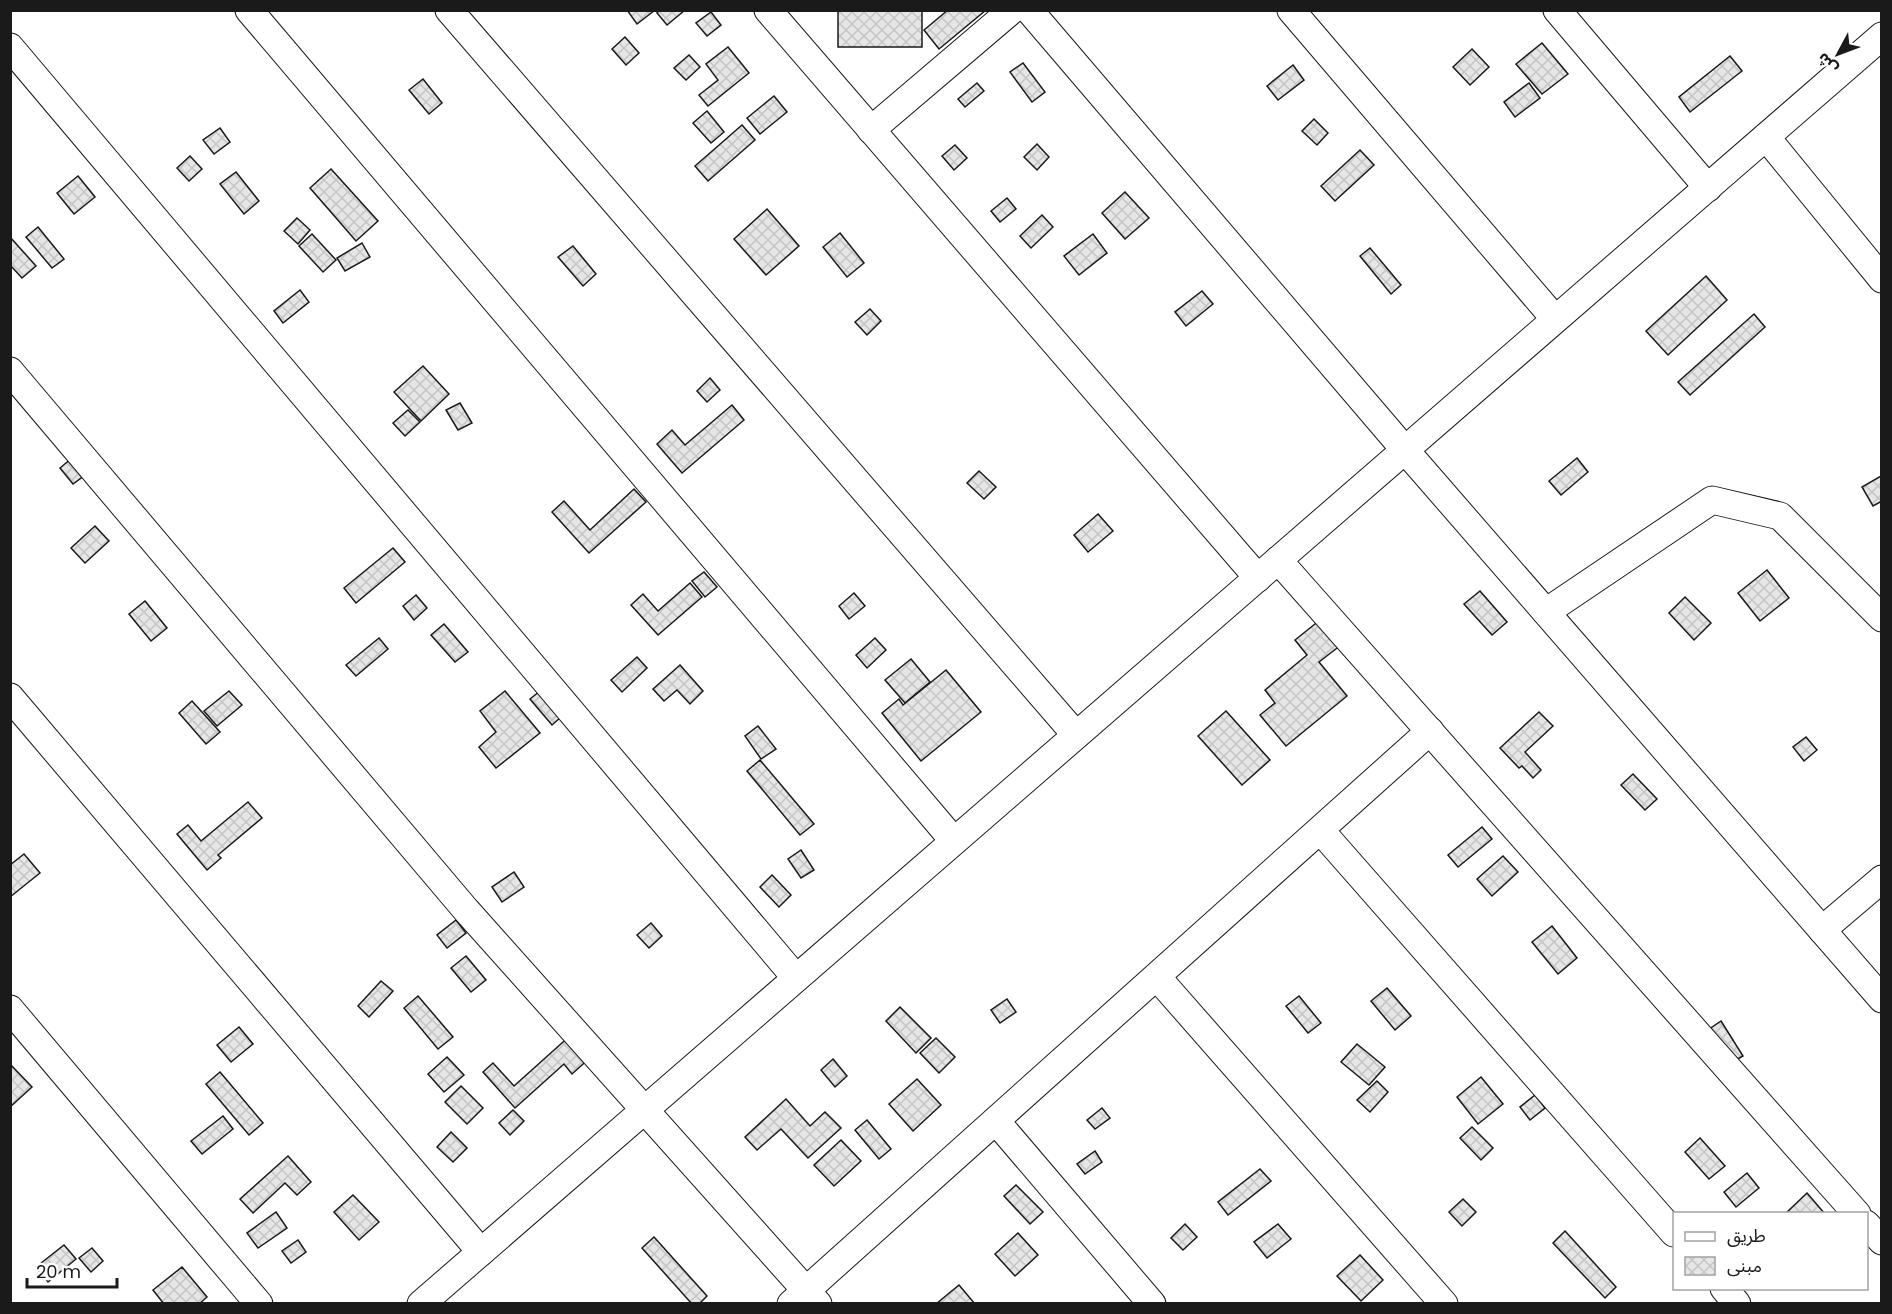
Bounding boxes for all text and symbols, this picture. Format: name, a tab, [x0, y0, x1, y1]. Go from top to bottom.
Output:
north arrow	[1808, 24, 1868, 84]
text: ش	[1811, 48, 1843, 79]
legend	[1673, 1212, 1868, 1290]
text: طريق	[1727, 1223, 1766, 1248]
scale bar	[27, 1251, 117, 1289]
text: مبنى	[1727, 1253, 1762, 1278]
text: 20 m	[36, 1259, 81, 1284]

